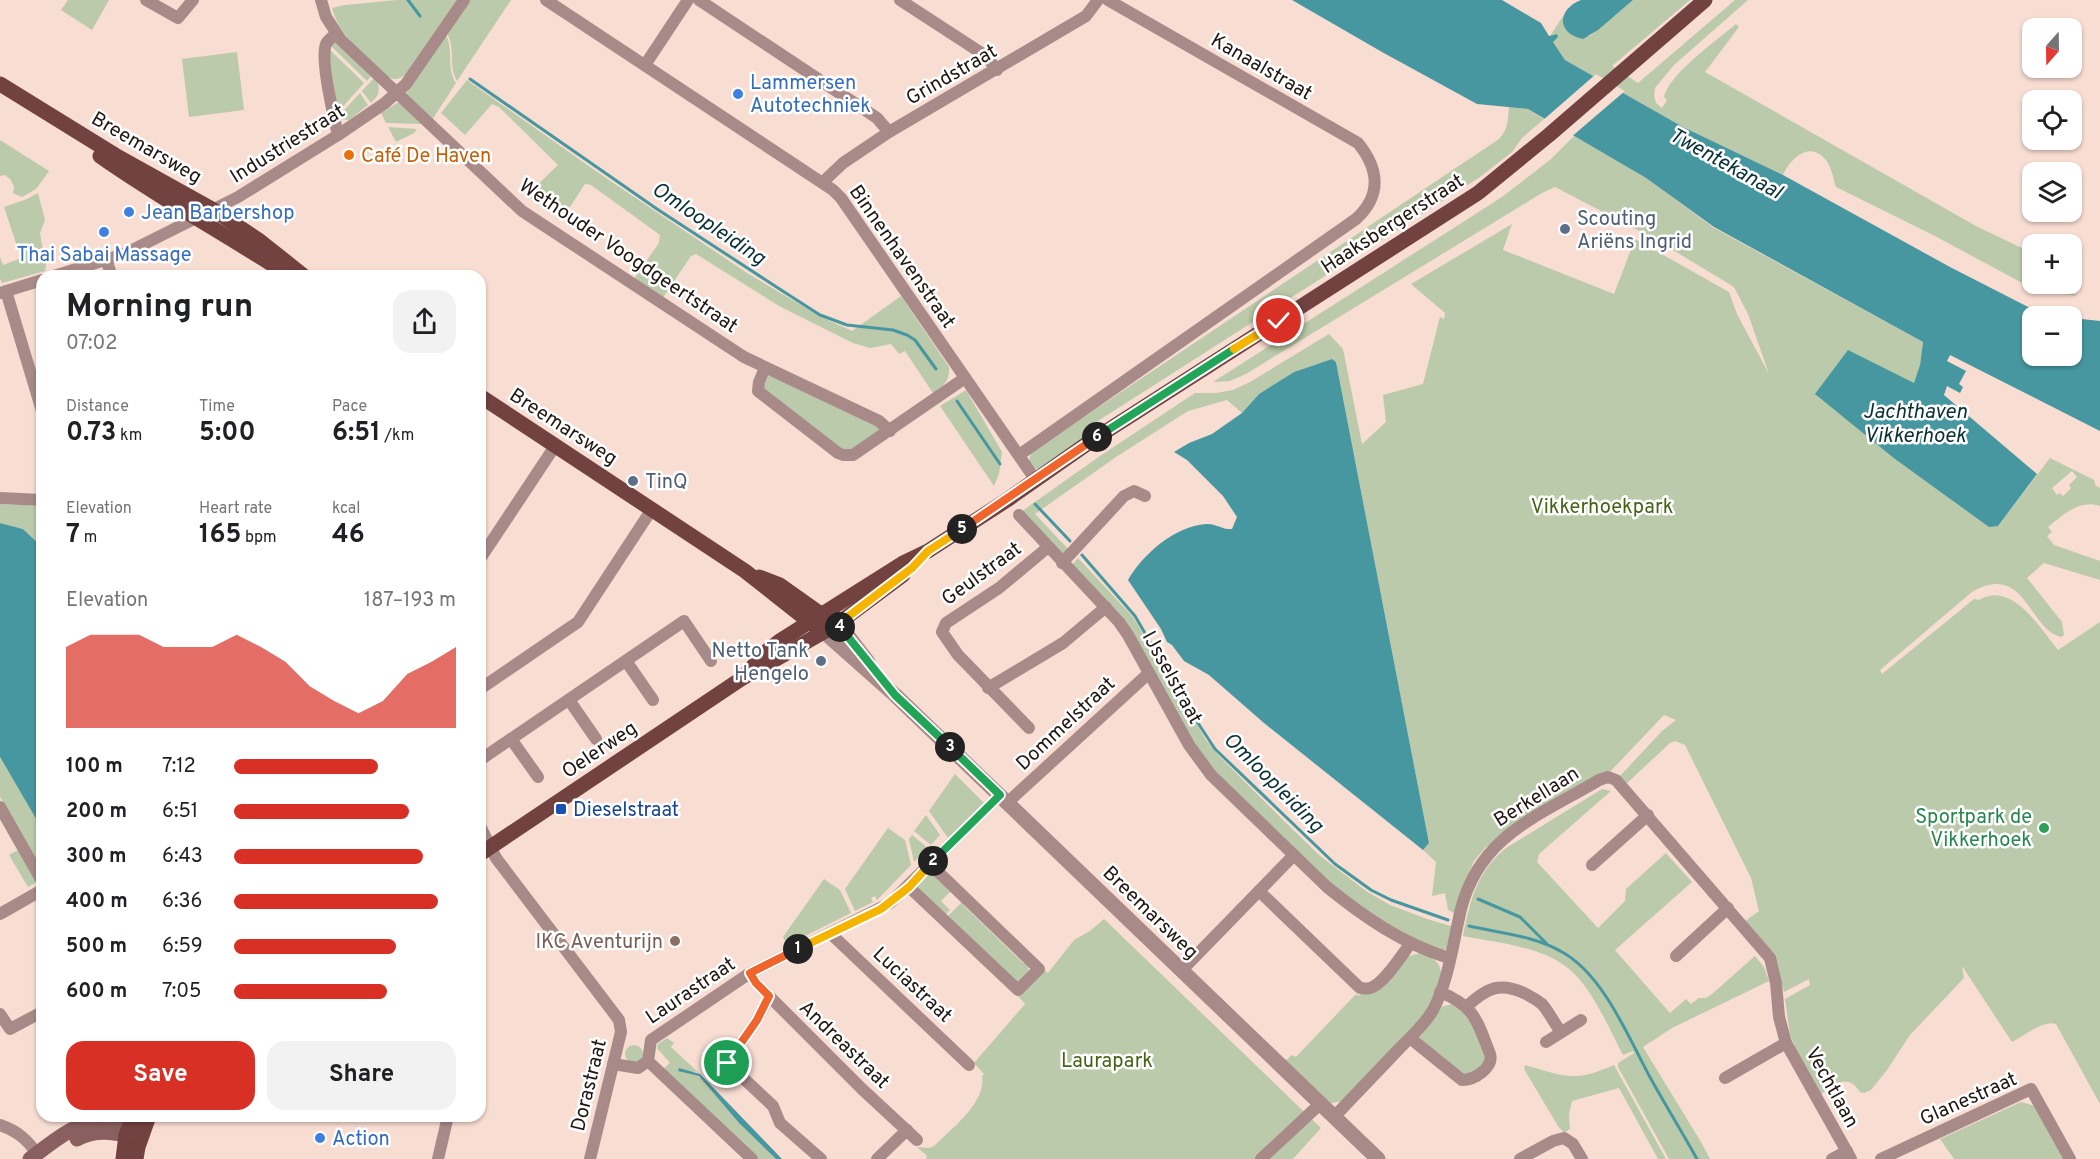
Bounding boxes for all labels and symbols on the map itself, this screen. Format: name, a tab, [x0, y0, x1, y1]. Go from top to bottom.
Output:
north arrow	[2022, 18, 2082, 78]
street label: Kanaalstraat	[1206, 28, 1316, 107]
street label: Grindstraat	[902, 39, 1002, 112]
place label: Lammersen Autotechniek	[750, 71, 871, 120]
marker: Lammersen Autotechniek	[731, 87, 745, 101]
street label: Industriestraat	[226, 99, 350, 190]
street label: Breemarsweg	[86, 107, 206, 191]
water label: Twentekanaal	[1664, 122, 1788, 207]
place label: Café De Haven	[361, 144, 491, 170]
marker: Café De Haven	[342, 148, 356, 162]
street label: Haaksbergerstraat	[1317, 169, 1470, 281]
street label: Wethouder Voogdgeertstraat	[513, 174, 742, 340]
water label: Omloopleiding	[646, 176, 771, 273]
street label: Binnenhavenstraat	[842, 180, 961, 334]
place label: Jean Barbershop	[141, 201, 294, 227]
marker: Jean Barbershop	[122, 205, 136, 219]
place label: Scouting Ariëns Ingrid	[1577, 207, 1692, 256]
marker: Scouting Ariëns Ingrid	[1558, 222, 1572, 236]
marker: Thai Sabai Massage	[97, 225, 111, 239]
place label: Thai Sabai Massage	[17, 243, 191, 269]
pin	[1253, 295, 1304, 346]
street label: Breemarsweg	[504, 383, 622, 472]
water label: Jachthaven Vikkerhoek	[1863, 399, 1968, 450]
pin: 6	[1082, 422, 1112, 452]
place label: TinQ	[645, 470, 688, 496]
marker: TinQ	[626, 474, 640, 488]
park label: Vikkerhoekpark	[1531, 495, 1673, 521]
pin: 5	[947, 514, 977, 544]
street label: Geulstraat	[937, 537, 1027, 612]
pin: 4	[825, 612, 855, 642]
street label: IJsselstraat	[1135, 627, 1208, 729]
place label: Netto Tank Hengelo	[712, 639, 809, 688]
marker: Netto Tank Hengelo	[814, 654, 828, 668]
street label: Dommelstraat	[1011, 672, 1122, 777]
street label: Oelerweg	[557, 716, 643, 785]
water label: Omloopleiding	[1217, 727, 1329, 840]
pin: 3	[935, 732, 965, 762]
street label: Berkellaan	[1490, 761, 1585, 834]
place label: Dieselstraat	[573, 798, 679, 824]
marker: Dieselstraat	[554, 802, 568, 816]
place label: Sportpark de Vikkerhoek	[1915, 805, 2032, 854]
marker: Sportpark de Vikkerhoek	[2037, 821, 2051, 835]
pin: 2	[918, 846, 948, 876]
street label: Breemarsweg	[1096, 861, 1203, 966]
place label: IKC Aventurijn	[535, 930, 663, 956]
marker: IKC Aventurijn	[668, 934, 682, 948]
pin: 1	[783, 934, 813, 964]
street label: Luciastraat	[866, 942, 957, 1029]
street label: Laurastraat	[641, 952, 741, 1031]
street label: Andreastraat	[793, 996, 895, 1095]
street label: Dorastraat	[566, 1037, 614, 1134]
pin	[701, 1037, 752, 1088]
street label: Vechtlaan	[1798, 1043, 1864, 1133]
park label: Laurapark	[1061, 1049, 1153, 1075]
street label: Glanestraat	[1916, 1067, 2021, 1133]
place label: Action	[332, 1127, 390, 1153]
marker: Action	[313, 1131, 327, 1145]

